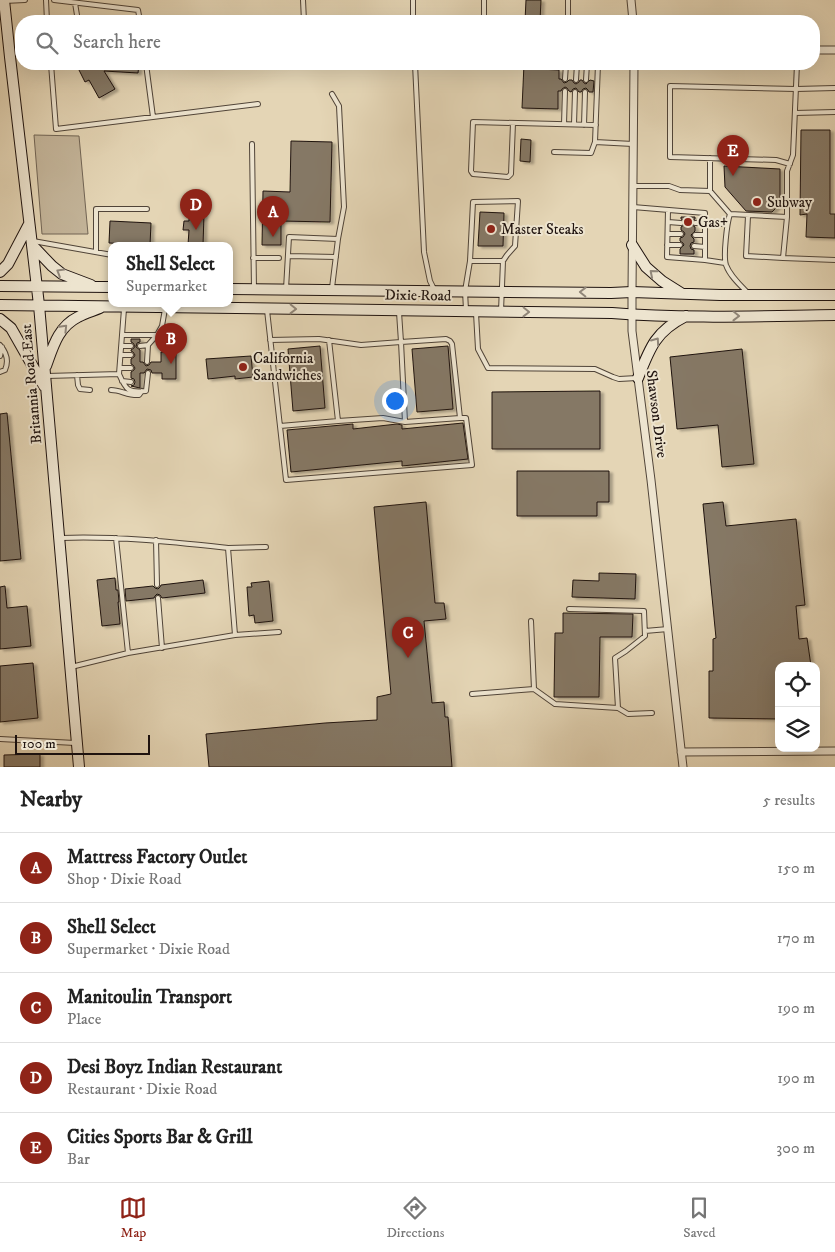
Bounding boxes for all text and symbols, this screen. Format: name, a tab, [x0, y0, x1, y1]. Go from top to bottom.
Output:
search box	[15, 15, 820, 70]
icon: search	[33, 29, 61, 57]
text: Search here	[73, 31, 161, 54]
pin: E	[717, 135, 749, 176]
pin: D	[180, 189, 212, 230]
place label: Subway	[767, 193, 813, 212]
pin: A	[257, 196, 289, 237]
marker: Subway	[751, 196, 763, 208]
place label: Gas+	[698, 213, 728, 232]
marker: Gas+	[682, 216, 694, 228]
place label: Master Steaks	[501, 220, 584, 239]
marker: Master Steaks	[485, 223, 497, 235]
popup	[108, 242, 233, 307]
text: Shell Select	[126, 253, 215, 276]
one-way arrow	[57, 268, 66, 278]
one-way arrow	[650, 271, 659, 279]
text: Supermarket	[126, 276, 207, 296]
street label: Dixie Road	[384, 285, 452, 306]
one-way arrow	[579, 287, 587, 298]
one-way arrow	[290, 303, 298, 314]
one-way arrow	[522, 307, 530, 317]
one-way arrow	[732, 311, 740, 321]
street label: Britannia Road East	[17, 323, 46, 445]
pin: B	[155, 323, 187, 364]
one-way arrow	[58, 325, 67, 334]
one-way arrow	[650, 337, 659, 347]
place label: California Sandwiches	[253, 349, 321, 385]
marker: California Sandwiches	[237, 361, 249, 373]
street label: Shawson Drive	[642, 369, 671, 459]
your location	[382, 388, 408, 414]
pin: C	[392, 617, 424, 658]
map controls	[775, 662, 820, 752]
button: locate	[775, 662, 820, 707]
button: layers	[775, 707, 820, 752]
scale bar	[15, 732, 150, 755]
text: 100 m	[22, 735, 56, 753]
text: Nearby	[20, 787, 82, 813]
text: 5 results	[763, 790, 815, 810]
text: Mattress Factory Outlet	[67, 846, 247, 869]
text: A	[31, 858, 41, 878]
text: 150 m	[777, 858, 815, 878]
text: Shop · Dixie Road	[67, 869, 181, 889]
text: Shell Select	[67, 916, 156, 939]
text: B	[31, 928, 41, 948]
text: 170 m	[777, 928, 815, 948]
text: Supermarket · Dixie Road	[67, 939, 230, 959]
text: Manitoulin Transport	[67, 986, 232, 1009]
text: C	[31, 998, 41, 1018]
text: 190 m	[777, 998, 815, 1018]
text: Place	[67, 1009, 101, 1029]
text: Desi Boyz Indian Restaurant	[67, 1056, 282, 1079]
text: D	[30, 1068, 42, 1088]
text: 190 m	[777, 1068, 815, 1088]
text: Restaurant · Dixie Road	[67, 1079, 217, 1099]
text: Cities Sports Bar & Grill	[67, 1126, 253, 1149]
text: E	[30, 1138, 42, 1158]
text: 300 m	[776, 1138, 815, 1158]
text: Bar	[67, 1149, 90, 1169]
tab: Map	[119, 1194, 147, 1242]
tab: Directions	[386, 1194, 444, 1242]
tab: Saved	[683, 1194, 716, 1242]

